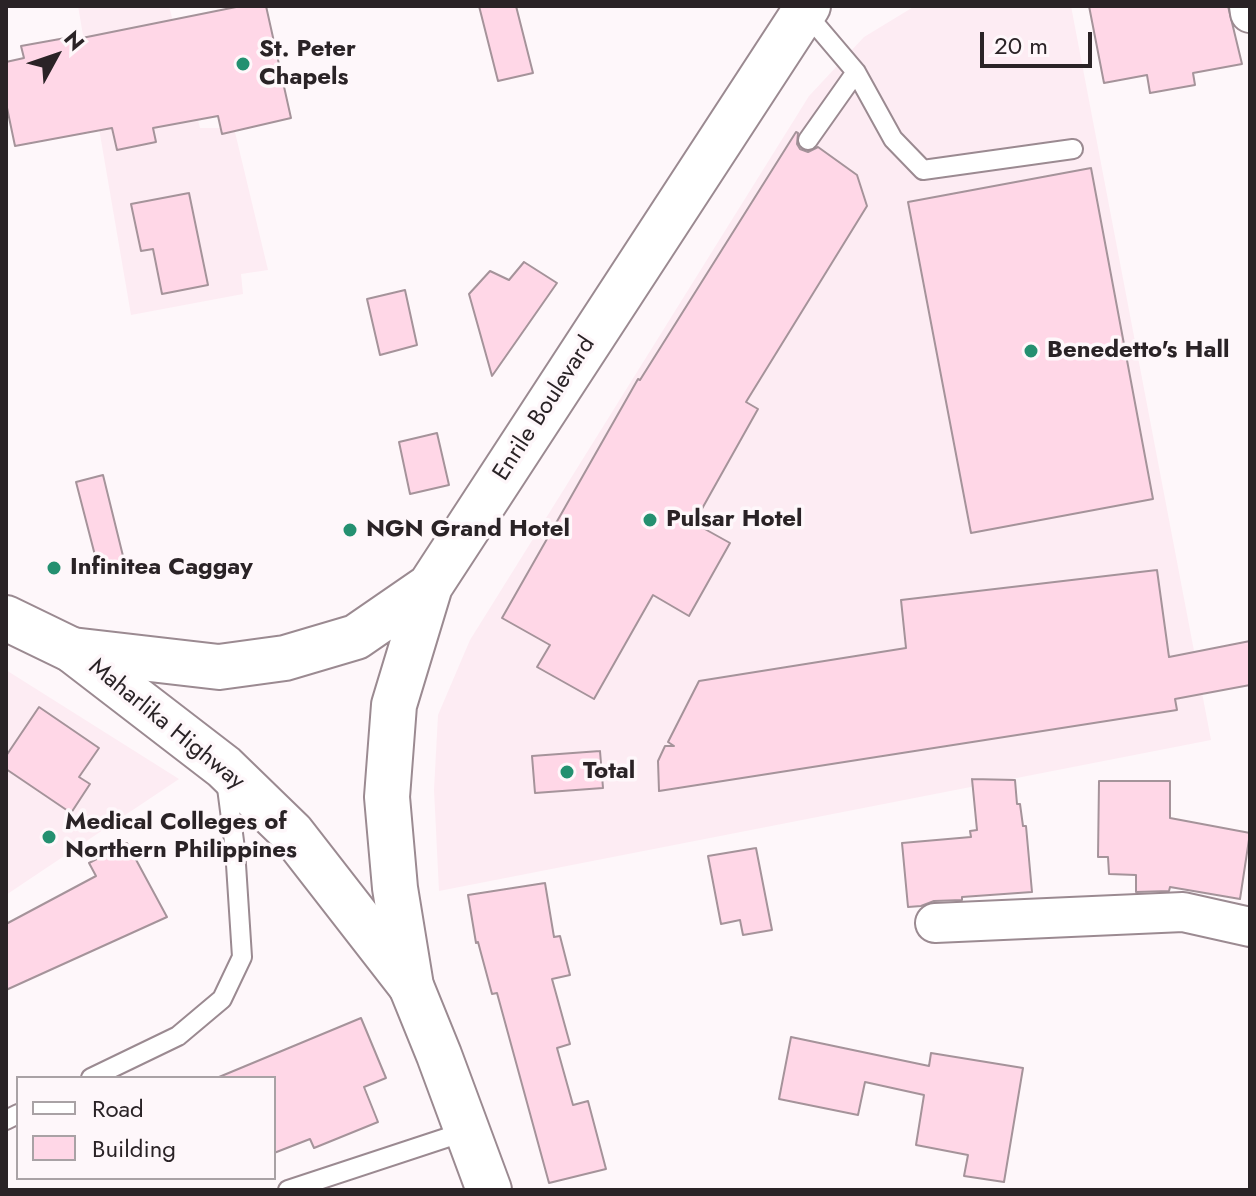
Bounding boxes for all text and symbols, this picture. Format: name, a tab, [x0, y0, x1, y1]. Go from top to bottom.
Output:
north arrow	[16, 16, 96, 96]
scale bar	[984, 16, 1096, 66]
text: N	[57, 24, 92, 58]
text: 20 m	[994, 28, 1048, 63]
place label: St. Peter Chapels	[259, 36, 356, 92]
marker: St. Peter Chapels	[234, 55, 252, 73]
street label: Enrile Boulevard	[488, 332, 602, 486]
place label: Benedetto's Hall	[1047, 337, 1229, 365]
marker: Benedetto's Hall	[1022, 342, 1040, 360]
place label: Pulsar Hotel	[666, 506, 803, 534]
marker: Pulsar Hotel	[641, 511, 659, 529]
place label: NGN Grand Hotel	[366, 516, 570, 544]
marker: NGN Grand Hotel	[341, 521, 359, 539]
place label: Infinitea Caggay	[70, 554, 253, 582]
marker: Infinitea Caggay	[45, 559, 63, 577]
street label: Maharlika Highway	[82, 653, 250, 797]
place label: Total	[583, 758, 635, 786]
marker: Total	[558, 763, 576, 781]
place label: Medical Colleges of Northern Philippines	[65, 809, 297, 865]
marker: Medical Colleges of Northern Philippines	[40, 828, 58, 846]
legend	[16, 1076, 276, 1180]
text: Road	[92, 1091, 144, 1126]
text: Building	[92, 1131, 176, 1166]

